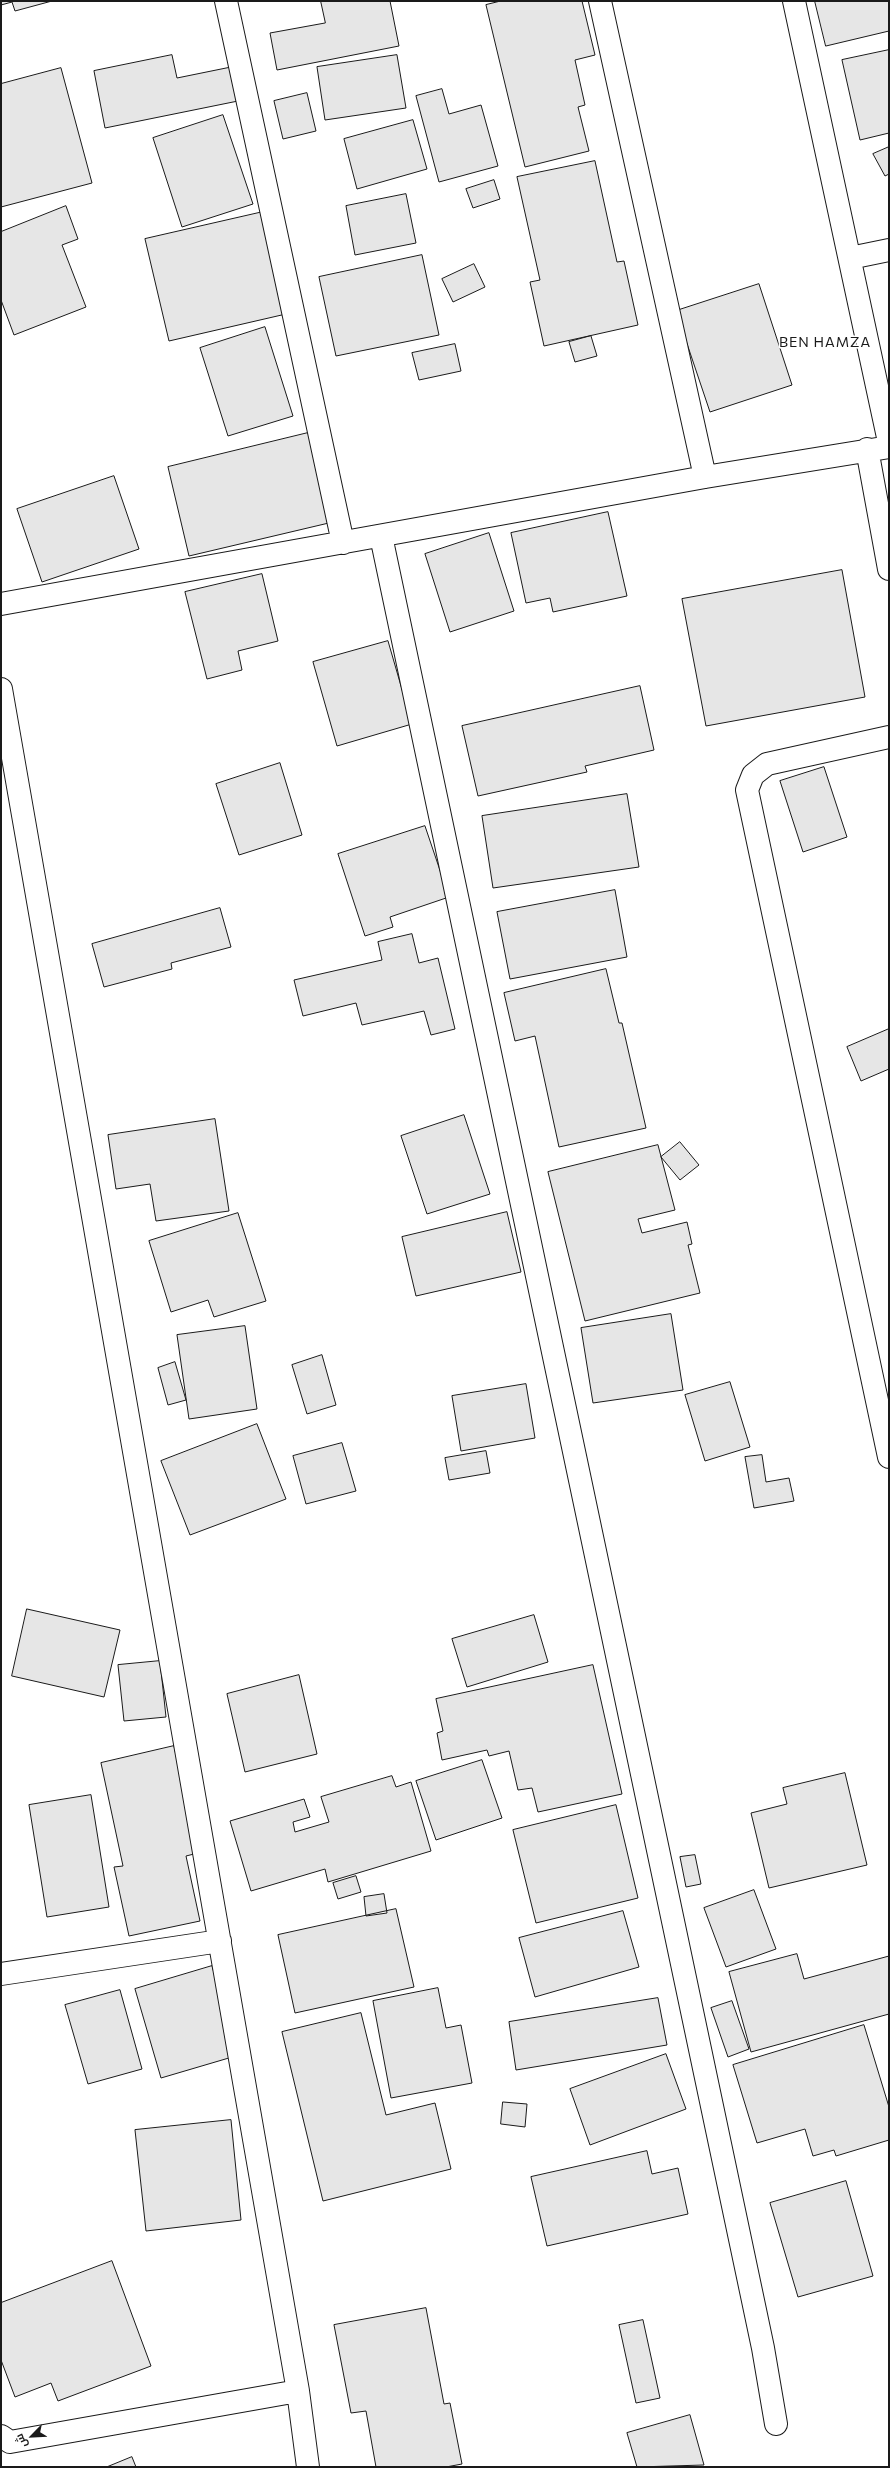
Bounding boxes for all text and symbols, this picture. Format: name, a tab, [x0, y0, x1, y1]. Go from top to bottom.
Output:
district label: BEN HAMZA	[779, 334, 871, 350]
north arrow	[12, 2416, 52, 2456]
text: ش	[12, 2432, 29, 2450]

